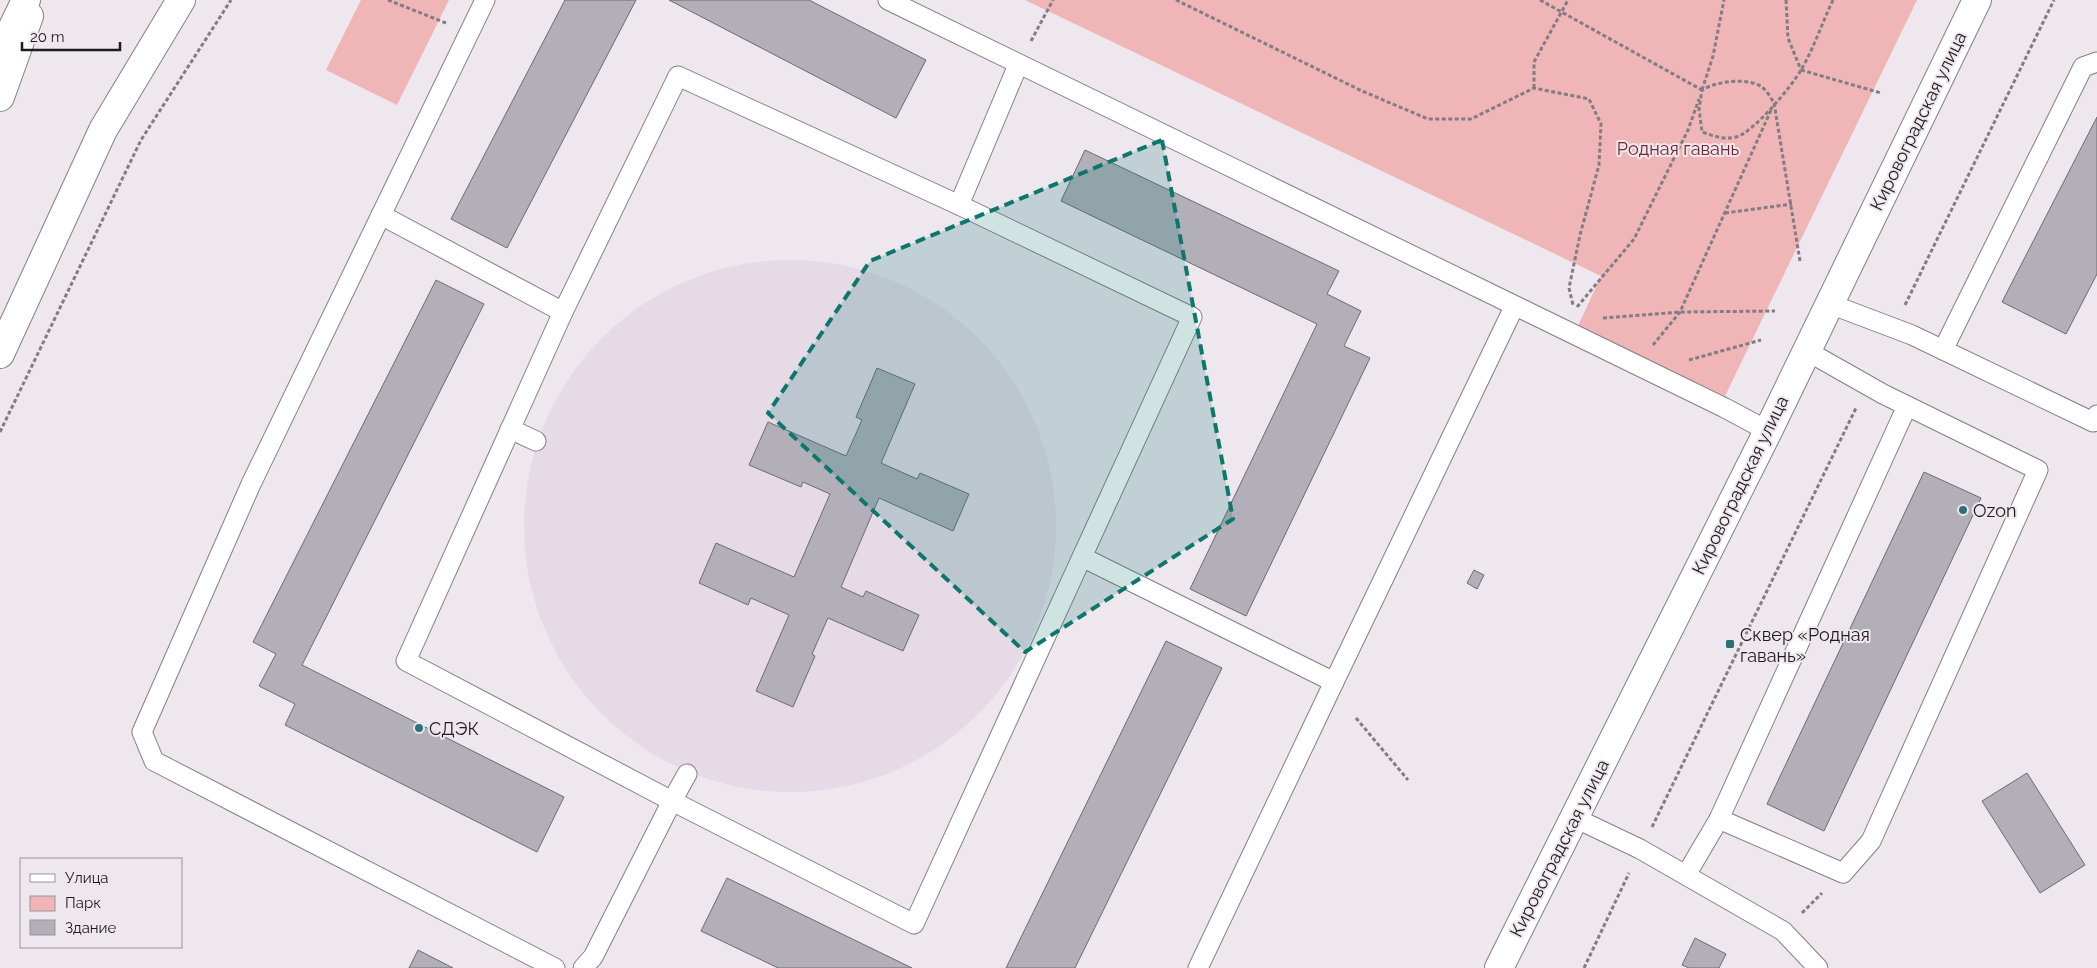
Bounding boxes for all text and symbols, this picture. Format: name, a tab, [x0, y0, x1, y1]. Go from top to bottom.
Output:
scale bar	[22, 20, 120, 52]
text: 20 m	[30, 28, 65, 46]
street label: Кировоградская улица	[1866, 28, 1970, 214]
park label: Родная гавань	[1617, 138, 1739, 159]
street label: Кировоградская улица	[1688, 392, 1792, 578]
place label: Ozon	[1973, 500, 2016, 521]
marker: Ozon	[1957, 504, 1969, 516]
place label: Сквер «Родная гавань»	[1740, 624, 1870, 666]
marker: Сквер «Родная гавань»	[1724, 638, 1736, 650]
place label: СДЭК	[429, 718, 479, 739]
marker: СДЭК	[413, 722, 425, 734]
street label: Кировоградская улица	[1505, 756, 1613, 940]
legend	[20, 858, 182, 948]
text: Улица	[65, 869, 109, 887]
text: Парк	[65, 894, 101, 912]
text: Здание	[65, 919, 117, 937]

